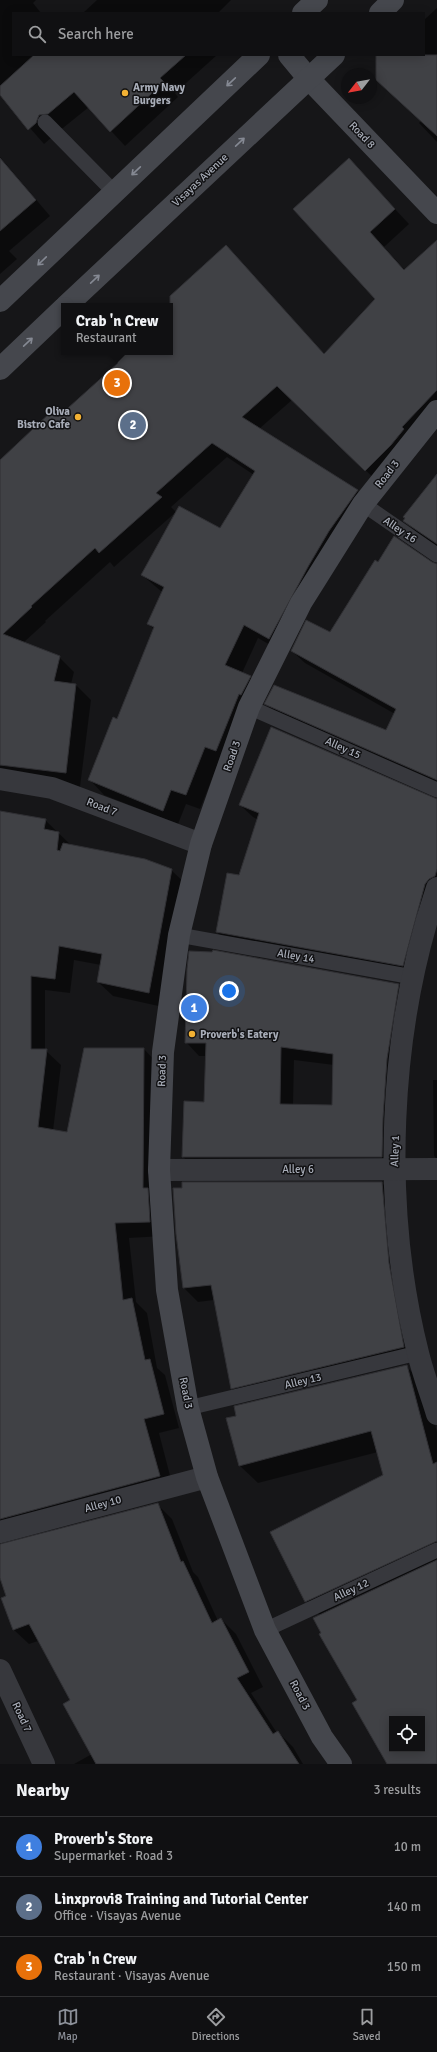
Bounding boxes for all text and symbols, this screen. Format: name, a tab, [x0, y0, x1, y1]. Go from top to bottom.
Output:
search box	[12, 12, 425, 56]
icon: search	[26, 23, 48, 45]
text: Search here	[58, 25, 134, 43]
north arrow	[341, 68, 377, 104]
one-way arrow	[226, 77, 236, 87]
place label: Army Navy Burgers	[133, 81, 185, 107]
marker: Army Navy Burgers	[120, 88, 130, 98]
street label: Road 8	[346, 119, 378, 151]
one-way arrow	[235, 138, 245, 147]
street label: Visayas Avenue	[169, 151, 231, 209]
one-way arrow	[131, 166, 141, 176]
one-way arrow	[37, 256, 47, 265]
one-way arrow	[90, 274, 100, 284]
popup	[61, 303, 173, 355]
text: Crab 'n Crew	[76, 312, 158, 330]
text: Restaurant	[76, 330, 137, 346]
one-way arrow	[23, 337, 33, 347]
pin: 3	[104, 368, 130, 398]
place label: Oliva Bistro Cafe	[17, 405, 71, 431]
pin: 2	[120, 410, 146, 440]
marker: Oliva Bistro Cafe	[73, 412, 83, 422]
street label: Road 3	[372, 457, 402, 491]
street label: Alley 16	[381, 514, 419, 546]
street label: Alley 15	[323, 734, 363, 762]
street label: Road 3	[221, 739, 243, 773]
street label: Road 7	[85, 795, 119, 819]
street label: Alley 14	[276, 946, 316, 966]
your location	[219, 981, 239, 1001]
pin: 1	[181, 993, 207, 1023]
place label: Proverb's Eatery	[200, 1028, 279, 1041]
marker: Proverb's Eatery	[187, 1029, 197, 1039]
street label: Road 3	[155, 1055, 169, 1087]
street label: Alley 1	[388, 1135, 402, 1167]
street label: Alley 6	[282, 1163, 314, 1176]
street label: Alley 13	[283, 1370, 323, 1392]
street label: Road 3	[177, 1376, 195, 1410]
street label: Alley 10	[83, 1493, 123, 1515]
street label: Alley 12	[331, 1576, 371, 1604]
street label: Road 3	[287, 1678, 313, 1712]
street label: Road 7	[9, 1700, 35, 1734]
map controls	[389, 1716, 425, 1752]
button: locate	[389, 1716, 425, 1752]
text: Nearby	[16, 1780, 69, 1801]
text: 3 results	[373, 1782, 421, 1798]
text: Proverb's Store	[54, 1830, 153, 1848]
text: 1	[25, 1839, 33, 1855]
text: 10 m	[394, 1839, 421, 1855]
text: Supermarket · Road 3	[54, 1848, 173, 1864]
text: Linxprovi8 Training and Tutorial Center	[54, 1890, 308, 1908]
text: 2	[25, 1899, 33, 1915]
text: 140 m	[387, 1899, 421, 1915]
text: Office · Visayas Avenue	[54, 1908, 181, 1924]
text: Crab 'n Crew	[54, 1950, 137, 1968]
text: 3	[25, 1959, 33, 1975]
text: 150 m	[387, 1959, 421, 1975]
text: Restaurant · Visayas Avenue	[54, 1968, 210, 1984]
tab: Map	[57, 2006, 79, 2043]
tab: Directions	[192, 2006, 240, 2043]
tab: Saved	[353, 2006, 380, 2043]

